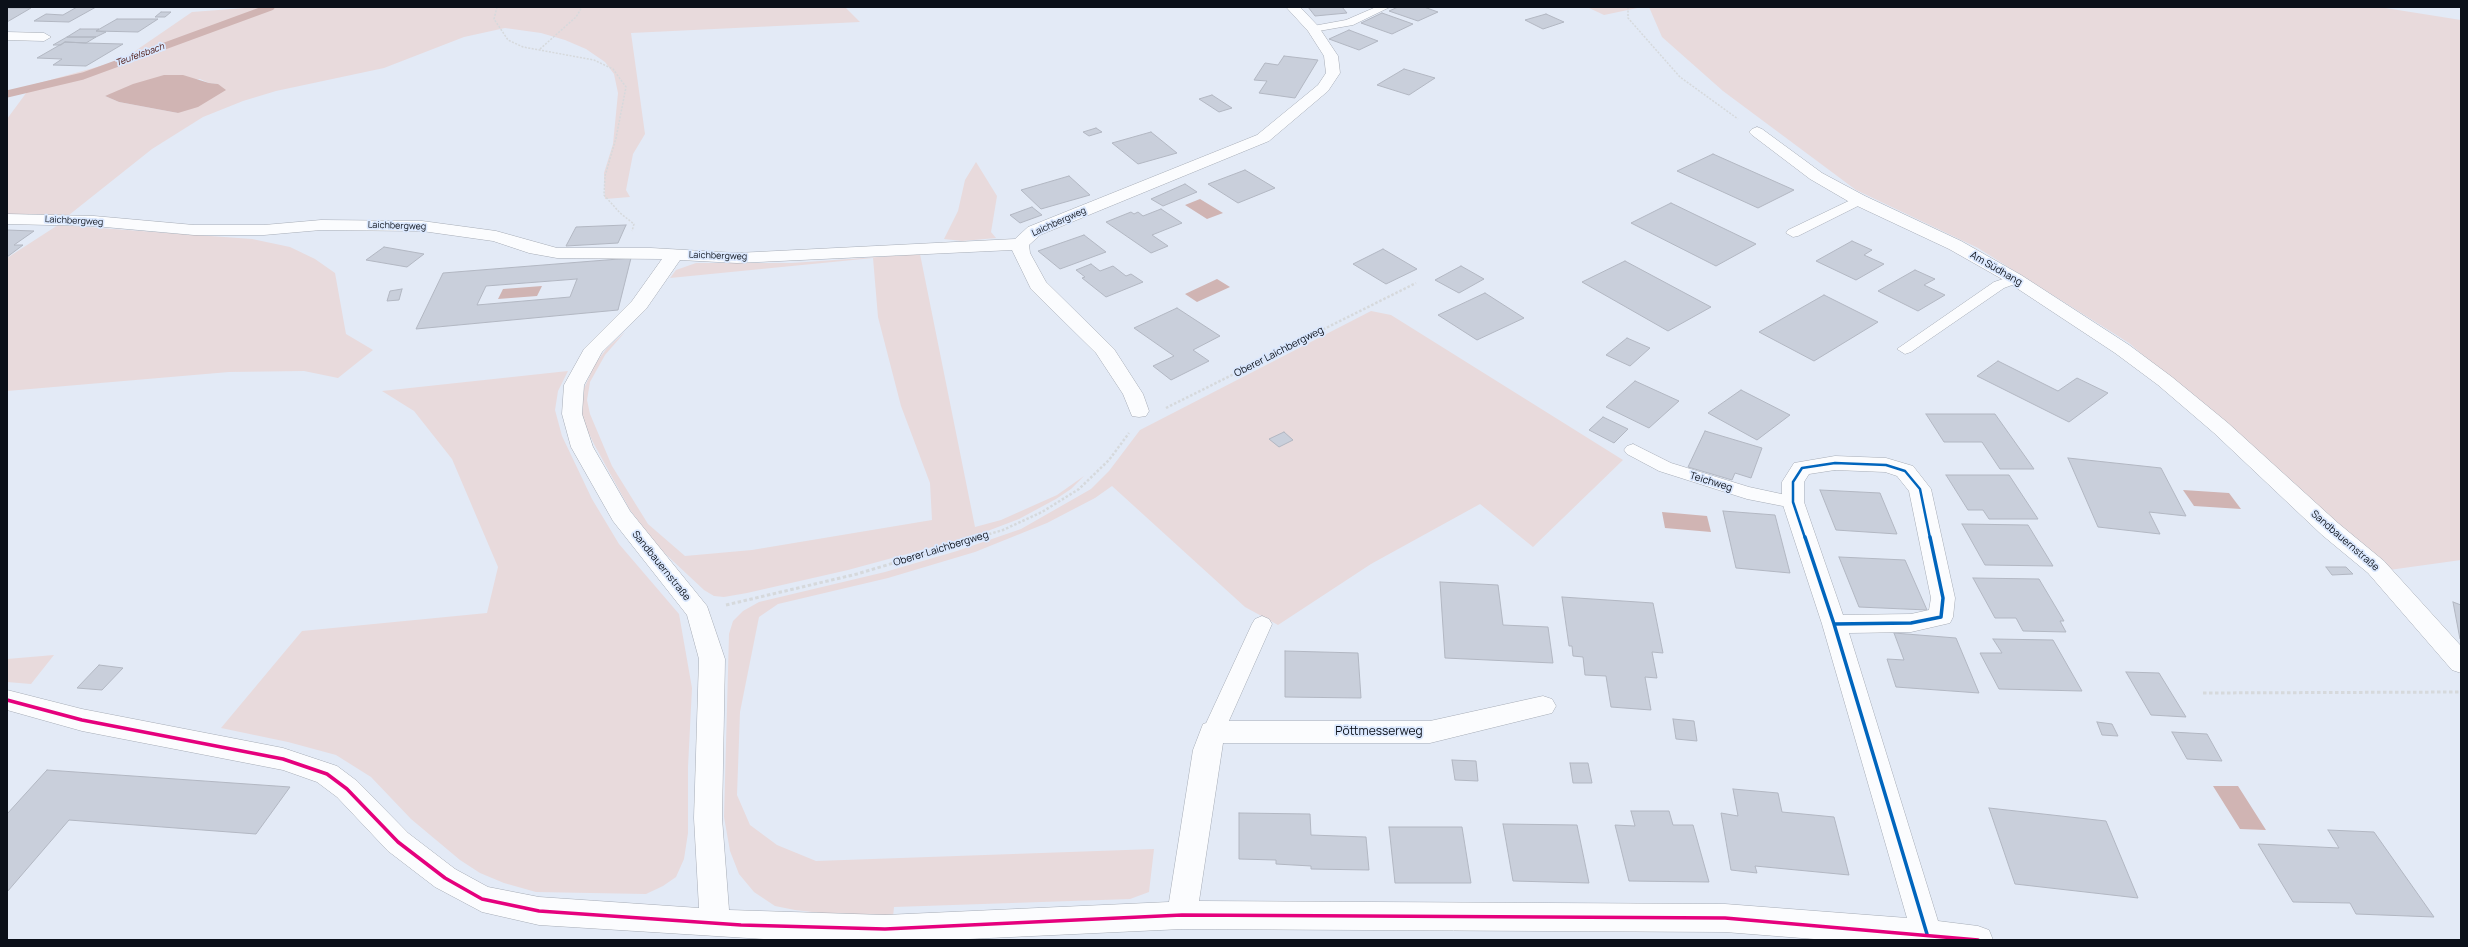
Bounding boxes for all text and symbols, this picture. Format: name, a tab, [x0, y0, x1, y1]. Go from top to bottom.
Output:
water label: Teufelsbach	[114, 41, 166, 69]
street label: Laichbergweg	[1030, 205, 1088, 239]
street label: Laichbergweg	[45, 214, 103, 228]
street label: Laichbergweg	[368, 220, 426, 232]
street label: Am Südhang	[1968, 249, 2024, 289]
street label: Laichbergweg	[689, 250, 747, 262]
street label: Oberer Laichbergweg	[1232, 324, 1326, 380]
street label: Teichweg	[1688, 470, 1734, 494]
street label: Sandbauernstraße	[2308, 508, 2382, 574]
street label: Sandbauernstraße	[629, 529, 693, 603]
street label: Oberer Laichbergweg	[892, 529, 990, 569]
street label: Pöttmesserweg	[1335, 725, 1423, 739]

